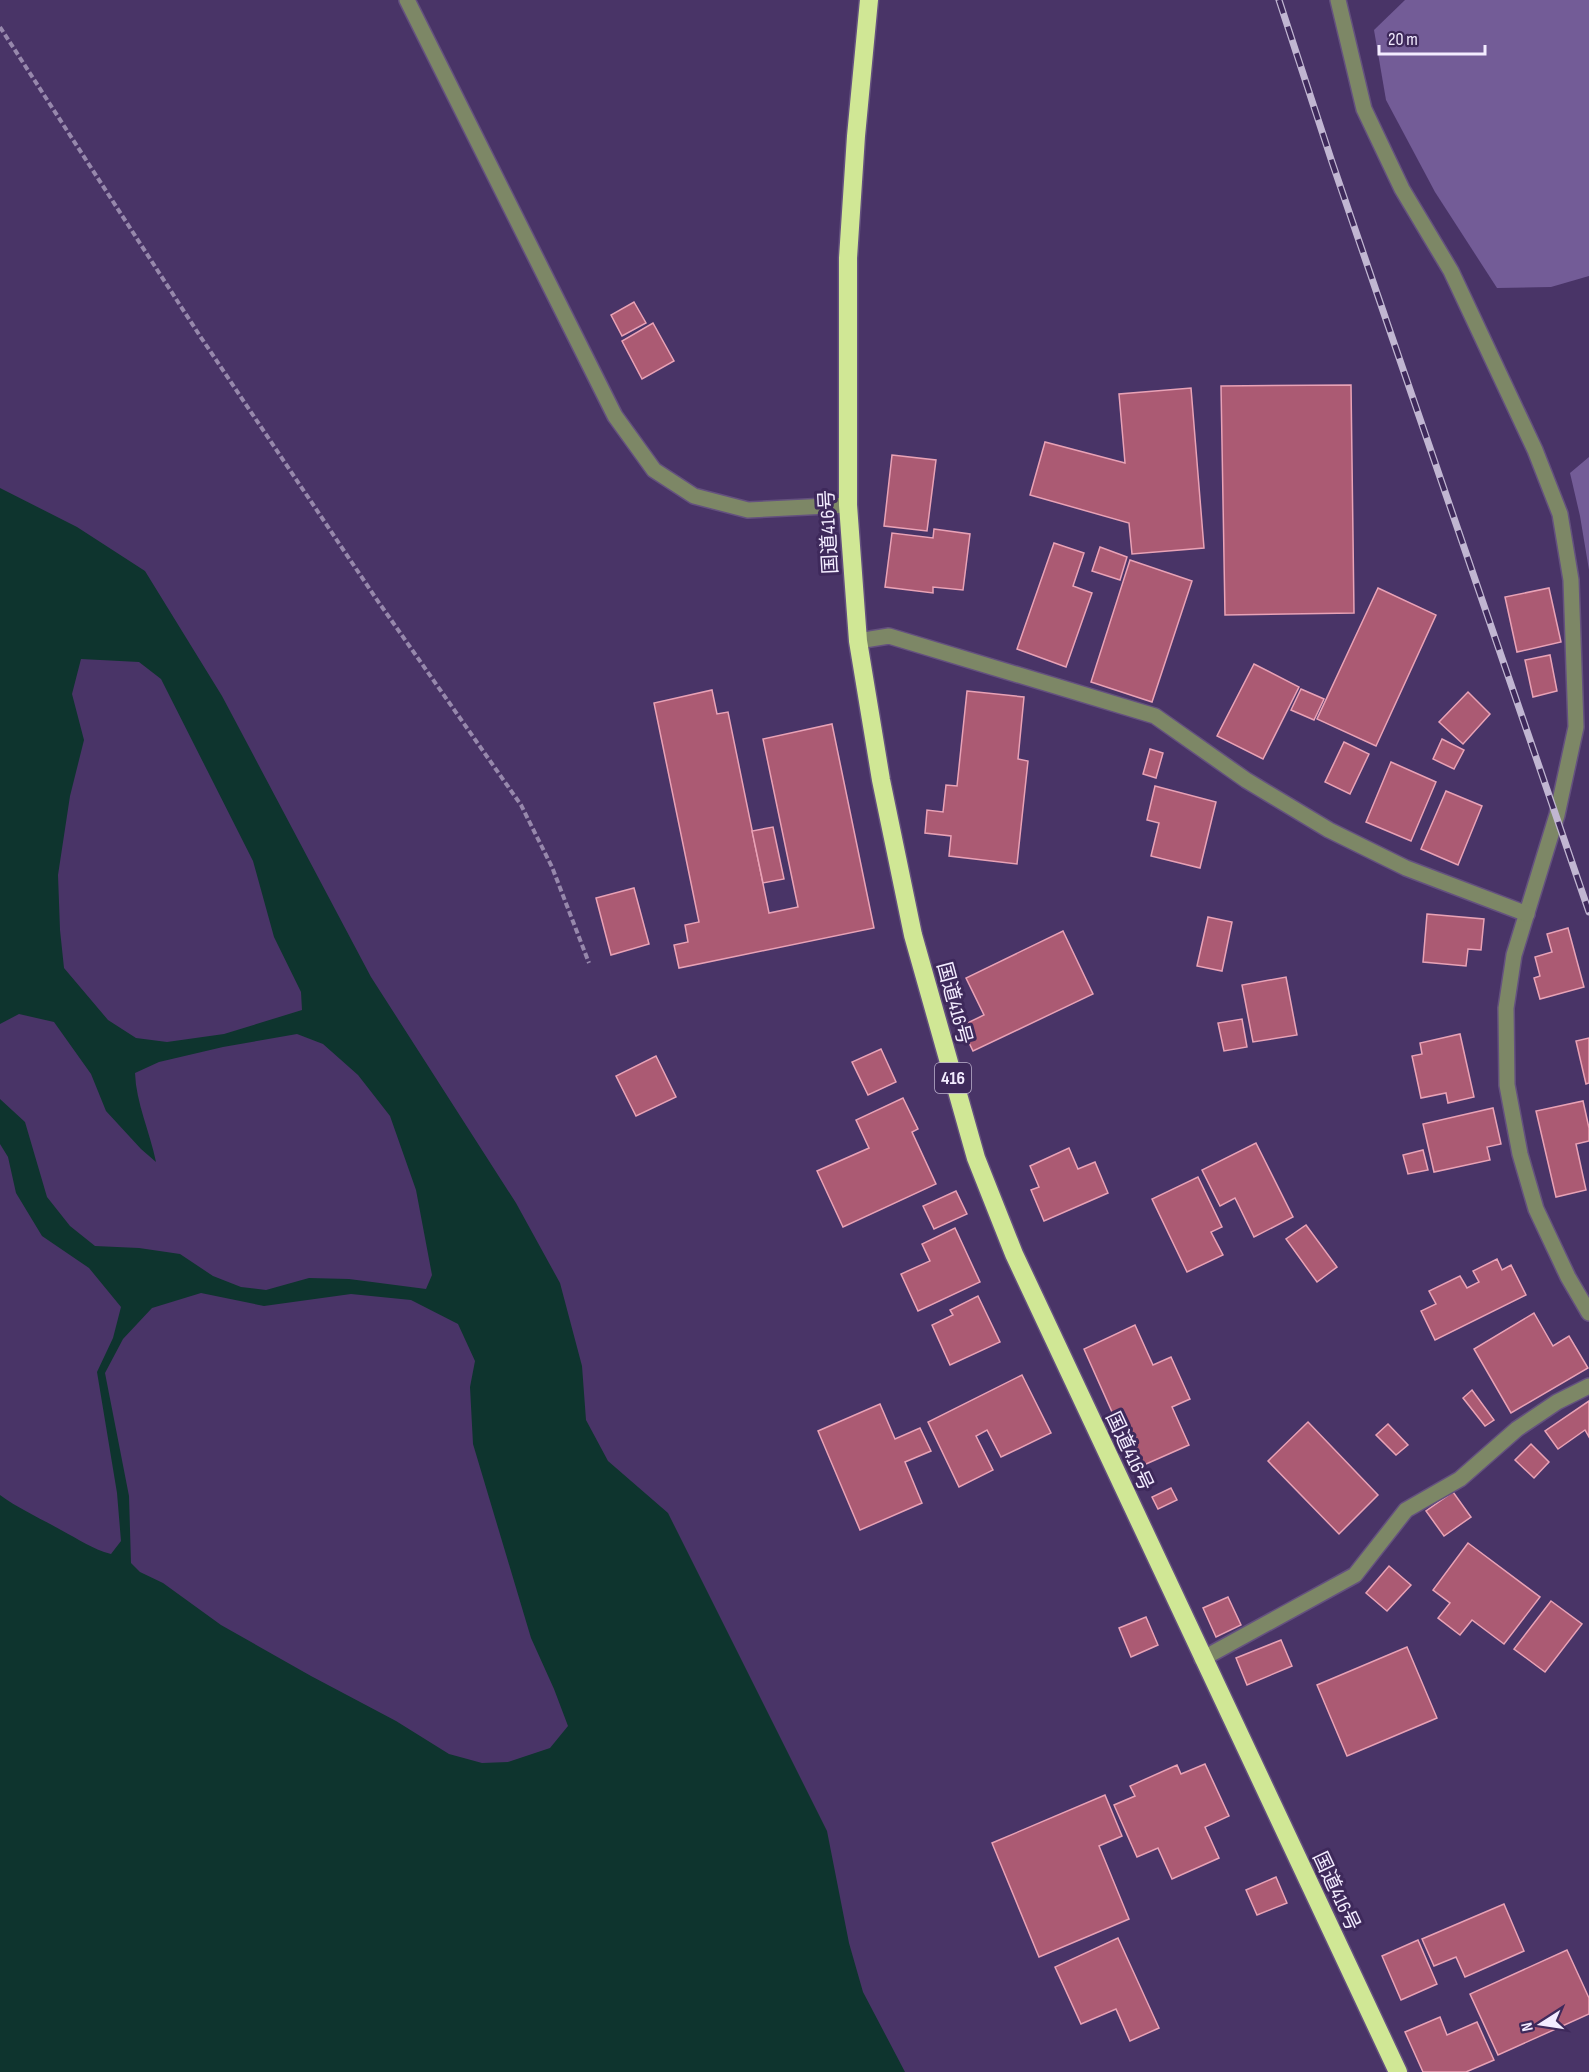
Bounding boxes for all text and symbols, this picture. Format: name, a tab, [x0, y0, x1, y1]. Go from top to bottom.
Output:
scale bar	[1379, 18, 1486, 56]
text: 20 m	[1388, 29, 1418, 50]
street label: 国道416号	[815, 489, 843, 575]
street label: 国道416号	[932, 959, 977, 1047]
road number: 416	[935, 1063, 971, 1093]
street label: 国道416号	[1100, 1408, 1158, 1495]
street label: 国道416号	[1307, 1848, 1365, 1935]
north arrow	[1511, 1994, 1571, 2054]
text: N	[1518, 2021, 1538, 2033]

